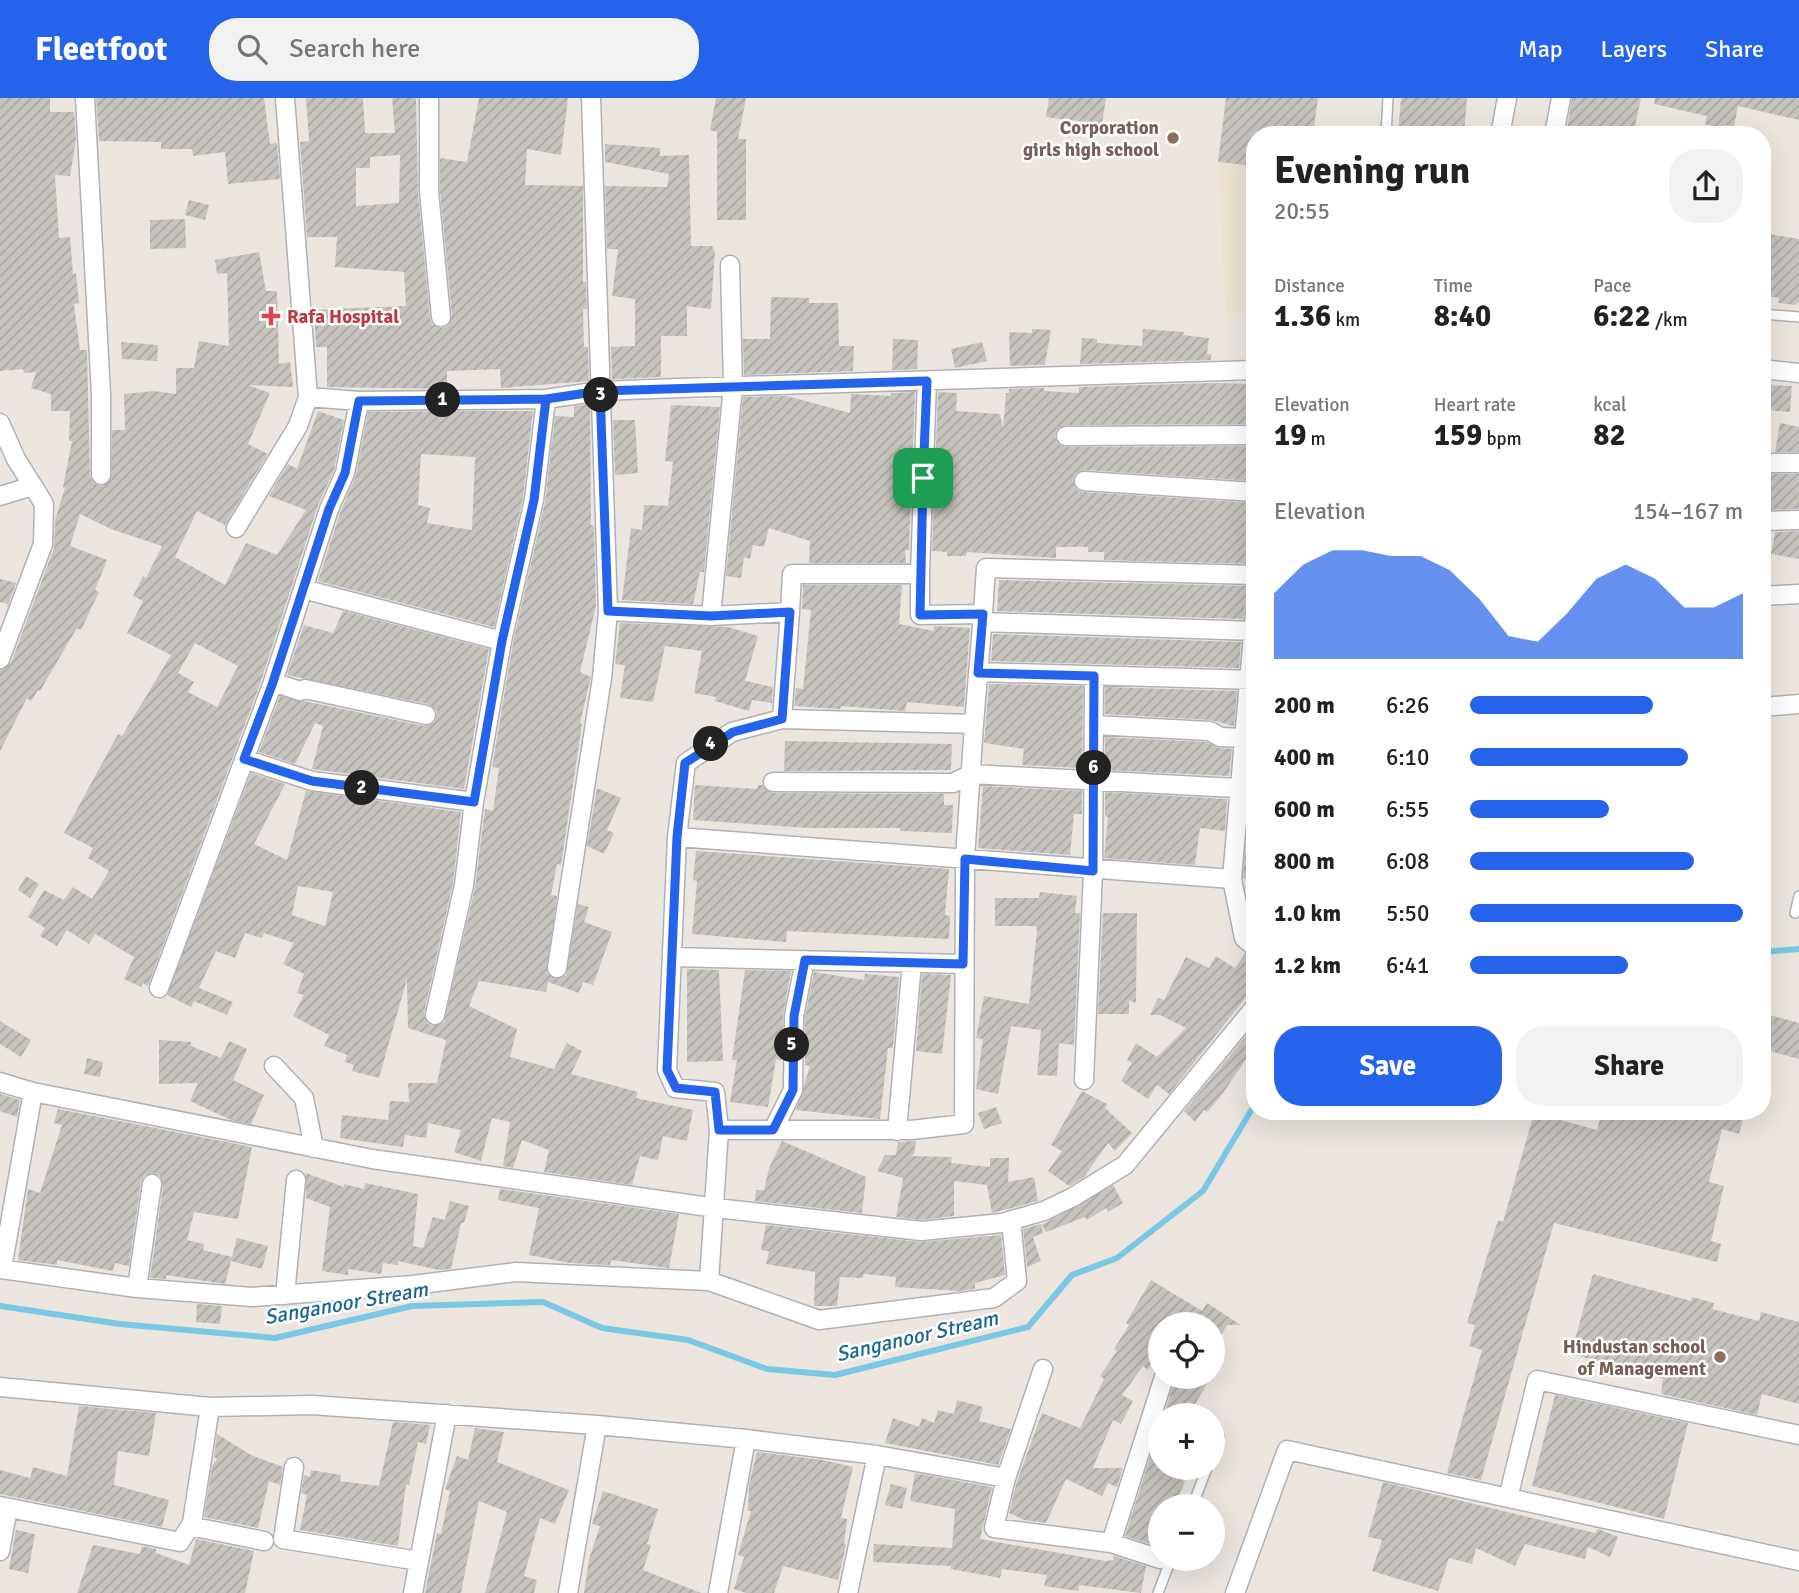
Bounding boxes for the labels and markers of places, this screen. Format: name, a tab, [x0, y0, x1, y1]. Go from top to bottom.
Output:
place label: Corporation girls high school	[1023, 116, 1159, 162]
marker: Corporation girls high school	[1165, 130, 1181, 146]
place label: Rafa Hospital	[287, 305, 399, 329]
marker: Rafa Hospital	[261, 306, 281, 326]
pin: 3	[584, 378, 618, 412]
pin: 1	[426, 382, 460, 418]
pin	[893, 448, 953, 508]
pin: 4	[694, 726, 728, 762]
pin: 6	[1076, 750, 1112, 786]
pin: 2	[344, 770, 380, 806]
pin: 5	[774, 1028, 810, 1062]
place label: Hindustan school of Management	[1563, 1335, 1706, 1381]
marker: Hindustan school of Management	[1712, 1349, 1728, 1365]

